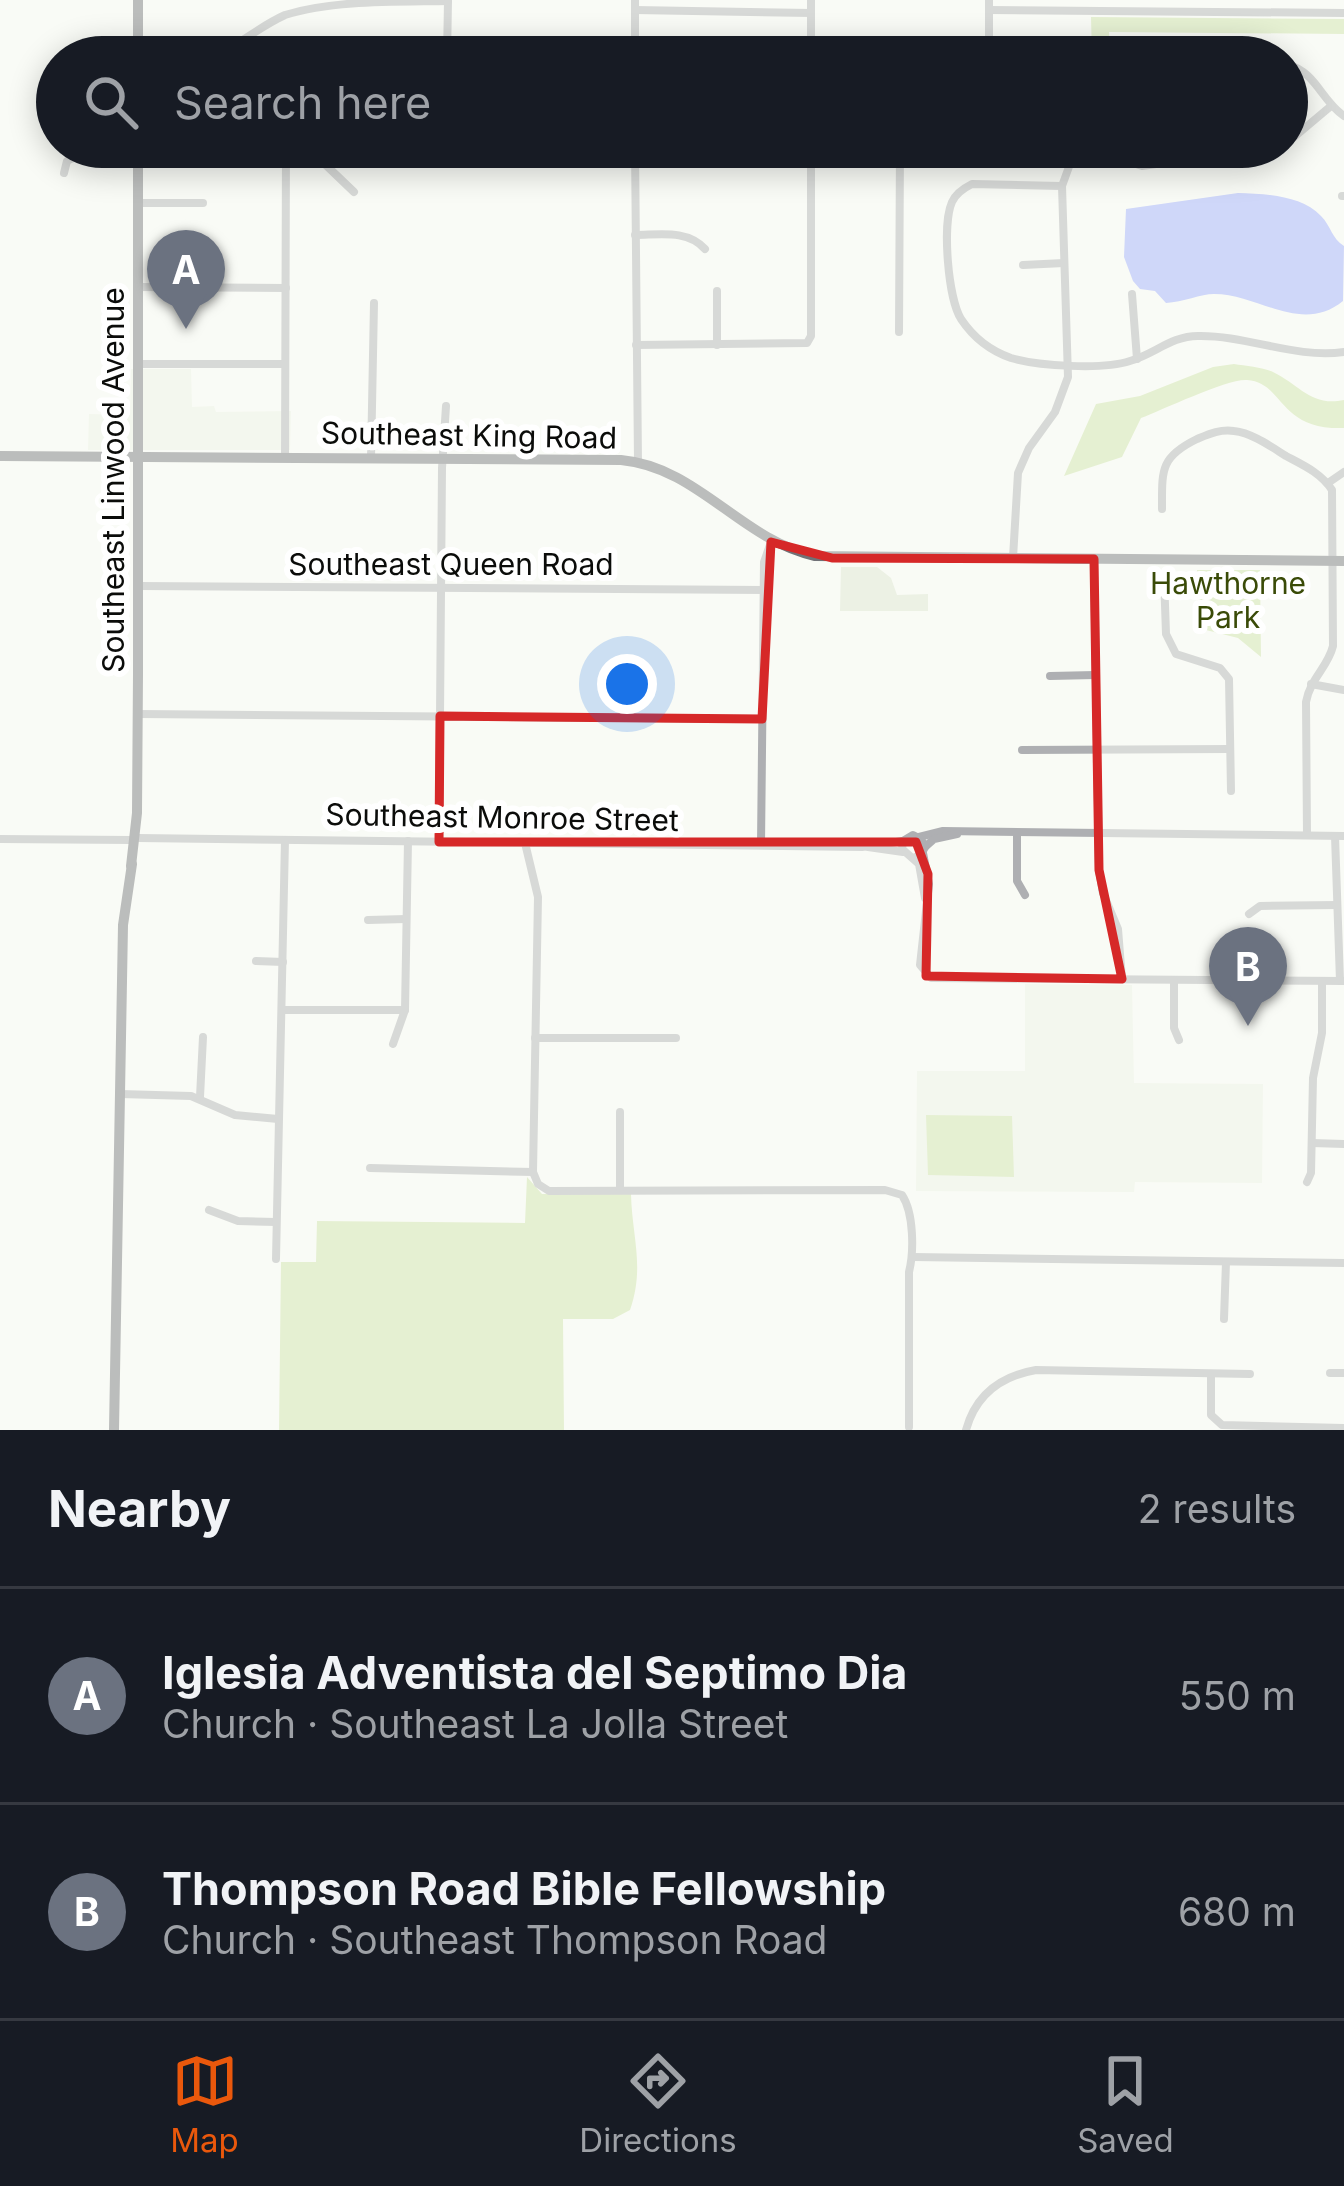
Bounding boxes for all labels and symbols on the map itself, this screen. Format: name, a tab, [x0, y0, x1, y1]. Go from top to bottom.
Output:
pin: A	[147, 230, 225, 329]
street label: Southeast Linwood Avenue	[95, 287, 131, 673]
street label: Southeast King Road	[321, 414, 617, 456]
street label: Southeast Queen Road	[288, 546, 614, 582]
park label: Hawthorne Park	[1150, 565, 1306, 635]
your location	[597, 654, 657, 714]
street label: Southeast Monroe Street	[325, 796, 679, 838]
pin: B	[1209, 927, 1287, 1026]

